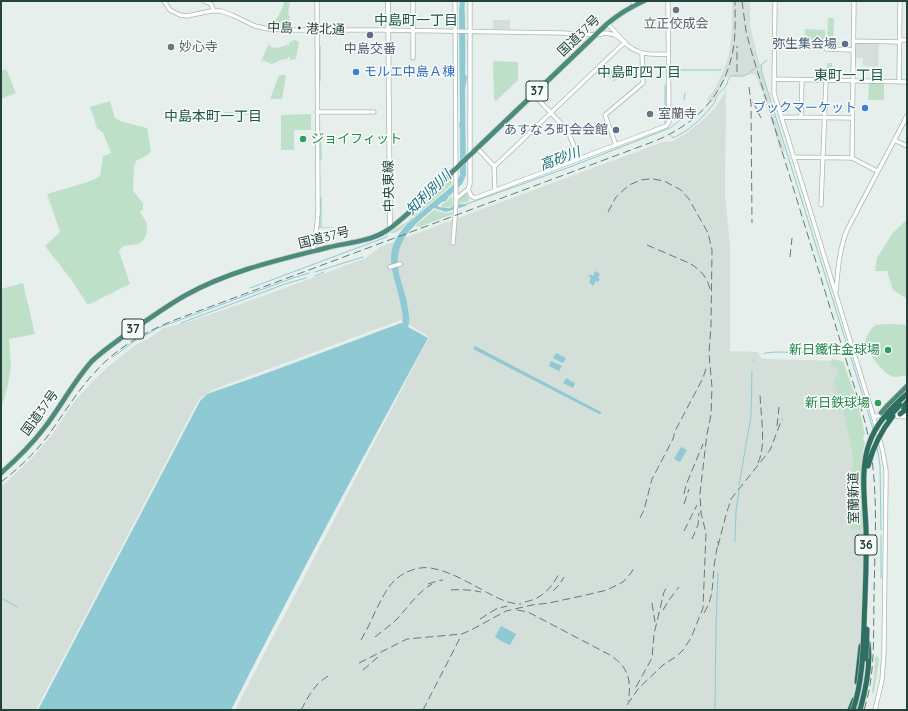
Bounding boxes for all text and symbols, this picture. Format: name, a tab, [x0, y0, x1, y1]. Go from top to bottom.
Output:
marker: 立正佼成会	[671, 5, 681, 15]
street label: 国道37号	[555, 12, 603, 60]
district label: 中島町一丁目	[374, 13, 458, 29]
place label: 立正佼成会	[644, 16, 708, 32]
street label: 中島・港北通	[267, 20, 345, 38]
marker: 中島交番	[365, 30, 375, 40]
place label: 弥生集会場	[772, 36, 837, 52]
place label: 妙心寺	[179, 39, 218, 55]
marker: 弥生集会場	[840, 39, 850, 49]
place label: 中島交番	[344, 41, 396, 57]
marker: 妙心寺	[166, 42, 176, 52]
place label: モルエ中島Ａ棟	[364, 64, 455, 80]
district label: 中島町四丁目	[597, 65, 681, 81]
marker: モルエ中島Ａ棟	[351, 67, 361, 77]
district label: 東町一丁目	[814, 68, 884, 84]
road number: 37	[526, 81, 548, 101]
place label: ブックマーケット	[753, 100, 857, 116]
marker: ブックマーケット	[860, 103, 870, 113]
place label: 室蘭寺	[658, 106, 697, 122]
district label: 中島本町一丁目	[164, 109, 262, 125]
marker: 室蘭寺	[645, 109, 655, 119]
place label: あすなろ町会会館	[504, 122, 608, 138]
marker: あすなろ町会会館	[611, 125, 621, 135]
place label: ジョイフィット	[311, 131, 402, 147]
marker: ジョイフィット	[298, 134, 308, 144]
water label: 高砂川	[537, 144, 583, 174]
street label: 中央東線	[381, 160, 397, 212]
water label: 知利別川	[403, 168, 455, 218]
street label: 国道37号	[297, 224, 351, 252]
road number: 37	[122, 319, 144, 339]
place label: 新日鐵住金球場	[789, 342, 880, 358]
marker: 新日鐵住金球場	[883, 345, 893, 355]
street label: 国道37号	[18, 387, 62, 439]
place label: 新日鉄球場	[805, 395, 870, 411]
marker: 新日鉄球場	[873, 398, 883, 408]
street label: 室蘭新道	[846, 472, 862, 524]
road number: 36	[855, 535, 877, 555]

